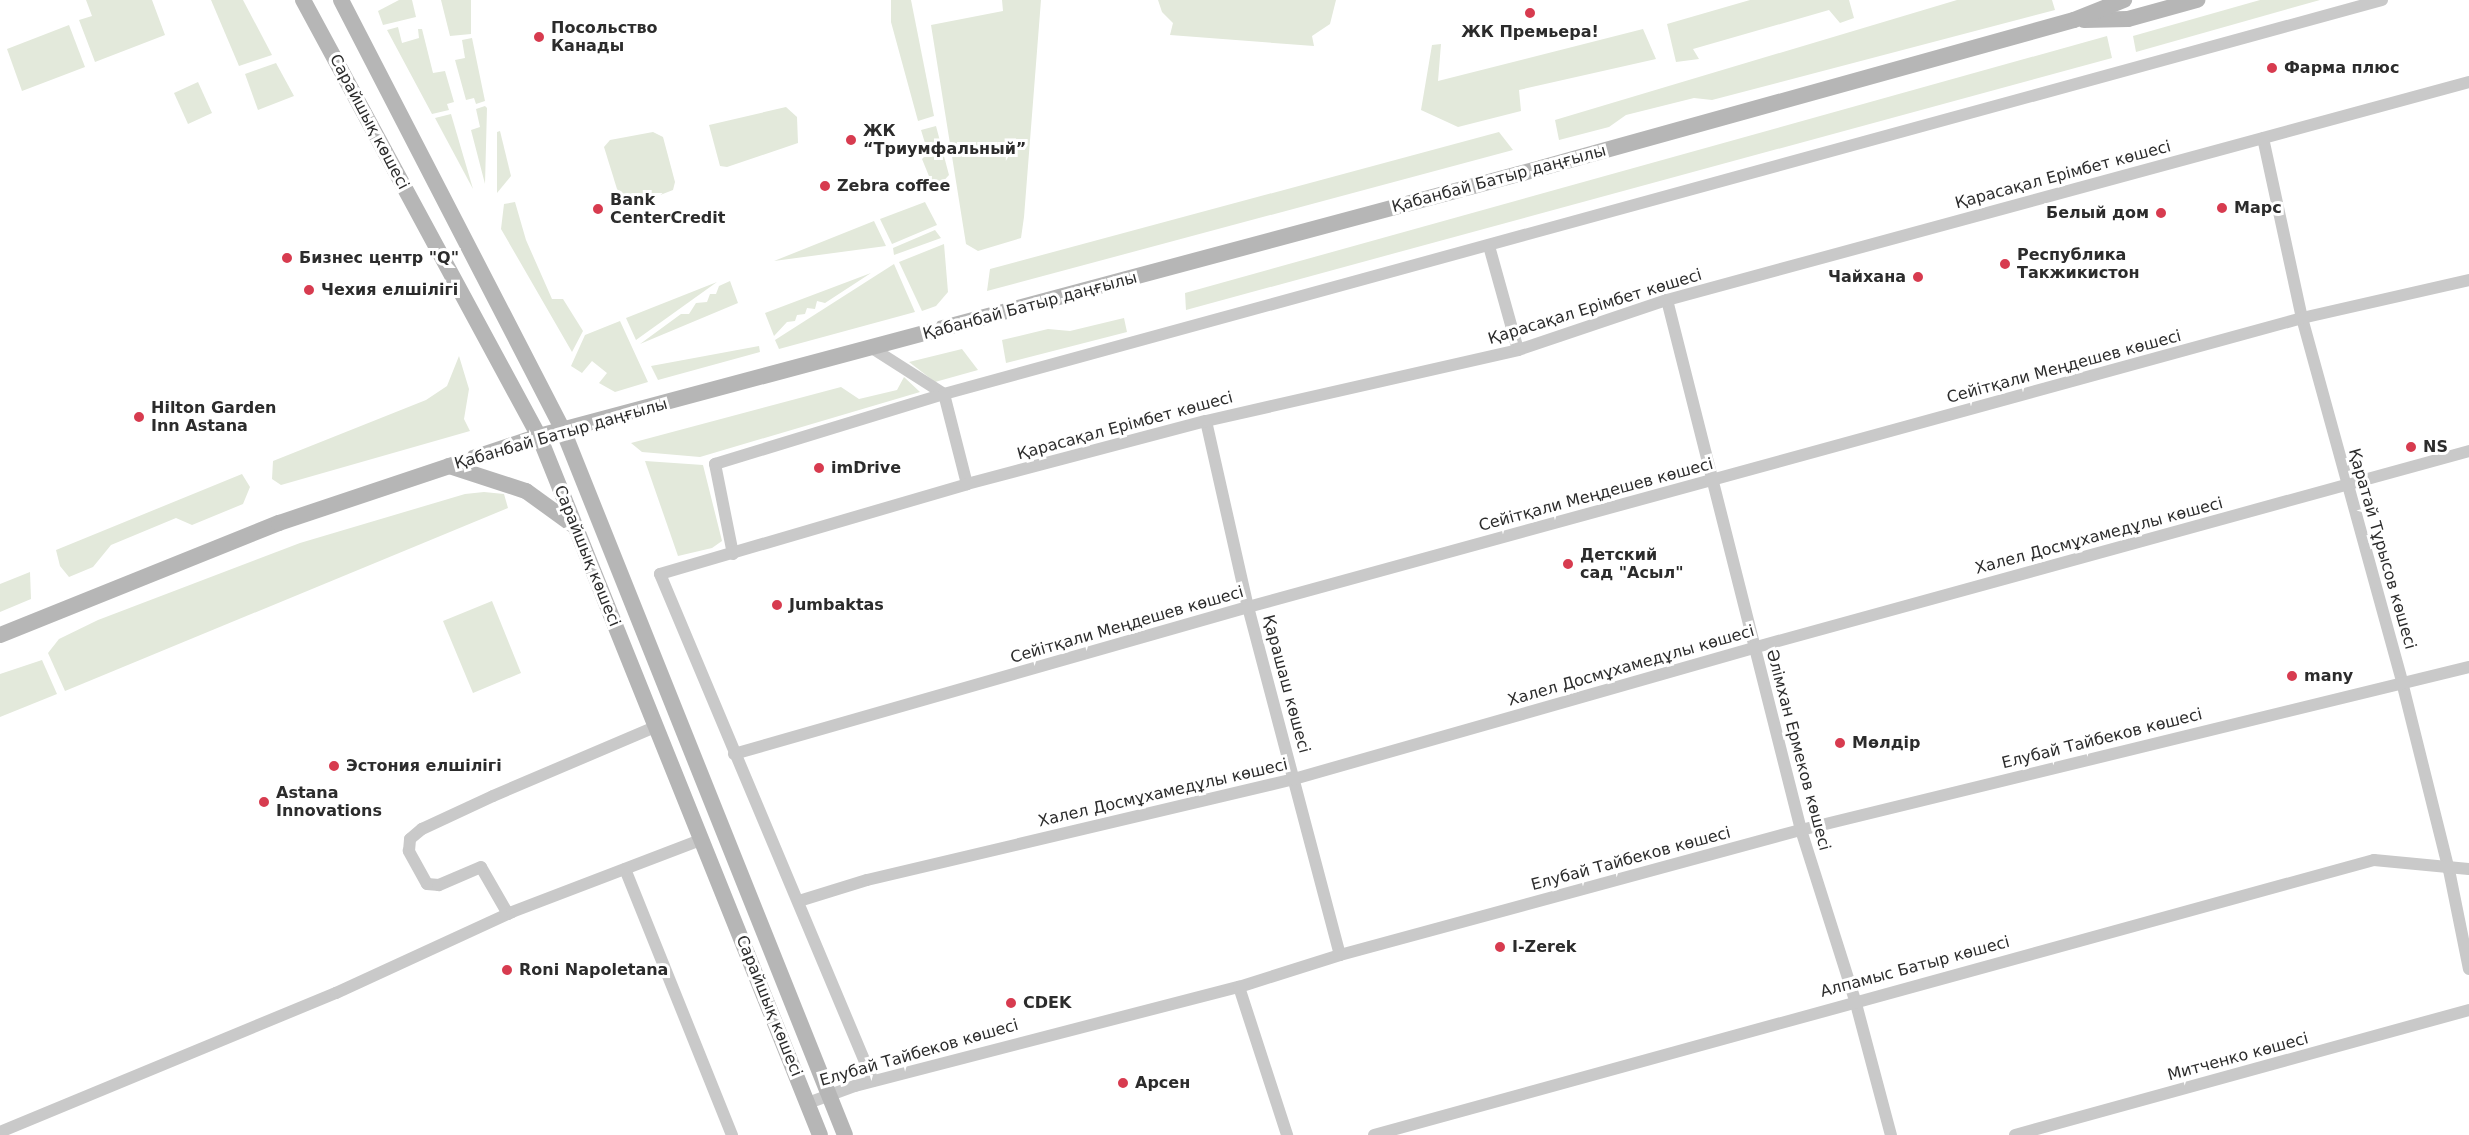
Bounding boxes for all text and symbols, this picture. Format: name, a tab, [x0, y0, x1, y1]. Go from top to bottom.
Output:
marker: ЖК Премьера!	[1523, 6, 1537, 20]
place label: Посольство Канады	[551, 18, 658, 56]
place label: ЖК Премьера!	[1461, 22, 1599, 42]
marker: Посольство Канады	[532, 30, 546, 44]
street label: Сарайшық көшесі	[325, 51, 413, 193]
place label: Фарма плюс	[2284, 58, 2399, 78]
marker: Фарма плюс	[2265, 61, 2279, 75]
place label: ЖК “Триумфальный”	[863, 121, 1026, 159]
marker: ЖК “Триумфальный”	[844, 133, 858, 147]
street label: Қарасақал Ерімбет көшесі	[1953, 137, 2173, 213]
street label: Қабанбай Батыр даңғылы	[1390, 141, 1608, 217]
place label: Zebra coffee	[837, 176, 950, 196]
marker: Zebra coffee	[818, 179, 832, 193]
place label: Bank CenterCredit	[610, 190, 725, 228]
place label: Марс	[2234, 198, 2282, 218]
marker: Марс	[2215, 201, 2229, 215]
marker: Bank CenterCredit	[591, 202, 605, 216]
place label: Белый дом	[2046, 203, 2149, 223]
marker: Белый дом	[2154, 206, 2168, 220]
place label: Республика Такжикистон	[2017, 245, 2140, 283]
place label: Бизнес центр "Q"	[299, 248, 459, 268]
marker: Бизнес центр "Q"	[280, 251, 294, 265]
marker: Республика Такжикистон	[1998, 257, 2012, 271]
street label: Қарасақал Ерімбет көшесі	[1486, 265, 1704, 349]
place label: Чайхана	[1828, 267, 1906, 287]
street label: Қабанбай Батыр даңғылы	[921, 268, 1139, 344]
marker: Чайхана	[1911, 270, 1925, 284]
place label: Чехия елшілігі	[321, 280, 458, 300]
marker: Чехия елшілігі	[302, 283, 316, 297]
street label: Сейітқали Меңдешев көшесі	[1945, 326, 2183, 408]
street label: Қарасақал Ерімбет көшесі	[1015, 388, 1235, 464]
street label: Қабанбай Батыр даңғылы	[452, 394, 670, 474]
place label: Hilton Garden Inn Astana	[151, 398, 276, 436]
marker: Hilton Garden Inn Astana	[132, 410, 146, 424]
place label: NS	[2423, 437, 2448, 457]
marker: NS	[2404, 440, 2418, 454]
street label: Қаратай Тұрысов көшесі	[2344, 446, 2420, 652]
street label: Сейітқали Меңдешев көшесі	[1477, 454, 1715, 536]
place label: imDrive	[831, 458, 901, 478]
marker: imDrive	[812, 461, 826, 475]
street label: Сарайшық көшесі	[550, 483, 624, 629]
street label: Халел Досмұхамедұлы көшесі	[1973, 494, 2225, 578]
place label: Детский сад "Асыл"	[1580, 545, 1684, 583]
marker: Детский сад "Асыл"	[1561, 557, 1575, 571]
street label: Сейітқали Меңдешев көшесі	[1008, 582, 1246, 668]
place label: Jumbaktas	[789, 595, 884, 615]
marker: Jumbaktas	[770, 598, 784, 612]
street label: Қарашаш көшесі	[1258, 613, 1314, 755]
street label: Халел Досмұхамедұлы көшесі	[1505, 622, 1757, 710]
street label: Әлімхан Ермеков көшесі	[1762, 647, 1834, 853]
place label: many	[2304, 666, 2353, 686]
marker: many	[2285, 669, 2299, 683]
street label: Елубай Тайбеков көшесі	[2000, 705, 2204, 773]
place label: Мөлдір	[1852, 733, 1920, 753]
marker: Мөлдір	[1833, 736, 1847, 750]
street label: Халел Досмұхамедұлы көшесі	[1036, 755, 1290, 831]
place label: Эстония елшілігі	[346, 756, 502, 776]
marker: Эстония елшілігі	[327, 759, 341, 773]
place label: Astana Innovations	[276, 783, 382, 821]
marker: Astana Innovations	[257, 795, 271, 809]
street label: Елубай Тайбеков көшесі	[1529, 823, 1733, 895]
street label: Алпамыс Батыр көшесі	[1818, 932, 2012, 1002]
street label: Сарайшық көшесі	[732, 933, 806, 1079]
place label: I-Zerek	[1512, 937, 1576, 957]
marker: I-Zerek	[1493, 940, 1507, 954]
place label: Roni Napoletana	[519, 960, 668, 980]
marker: Roni Napoletana	[500, 963, 514, 977]
place label: CDEK	[1023, 993, 1071, 1013]
marker: CDEK	[1004, 996, 1018, 1010]
street label: Елубай Тайбеков көшесі	[817, 1015, 1021, 1091]
street label: Митченко көшесі	[2165, 1029, 2311, 1085]
place label: Арсен	[1135, 1073, 1190, 1093]
marker: Арсен	[1116, 1076, 1130, 1090]

